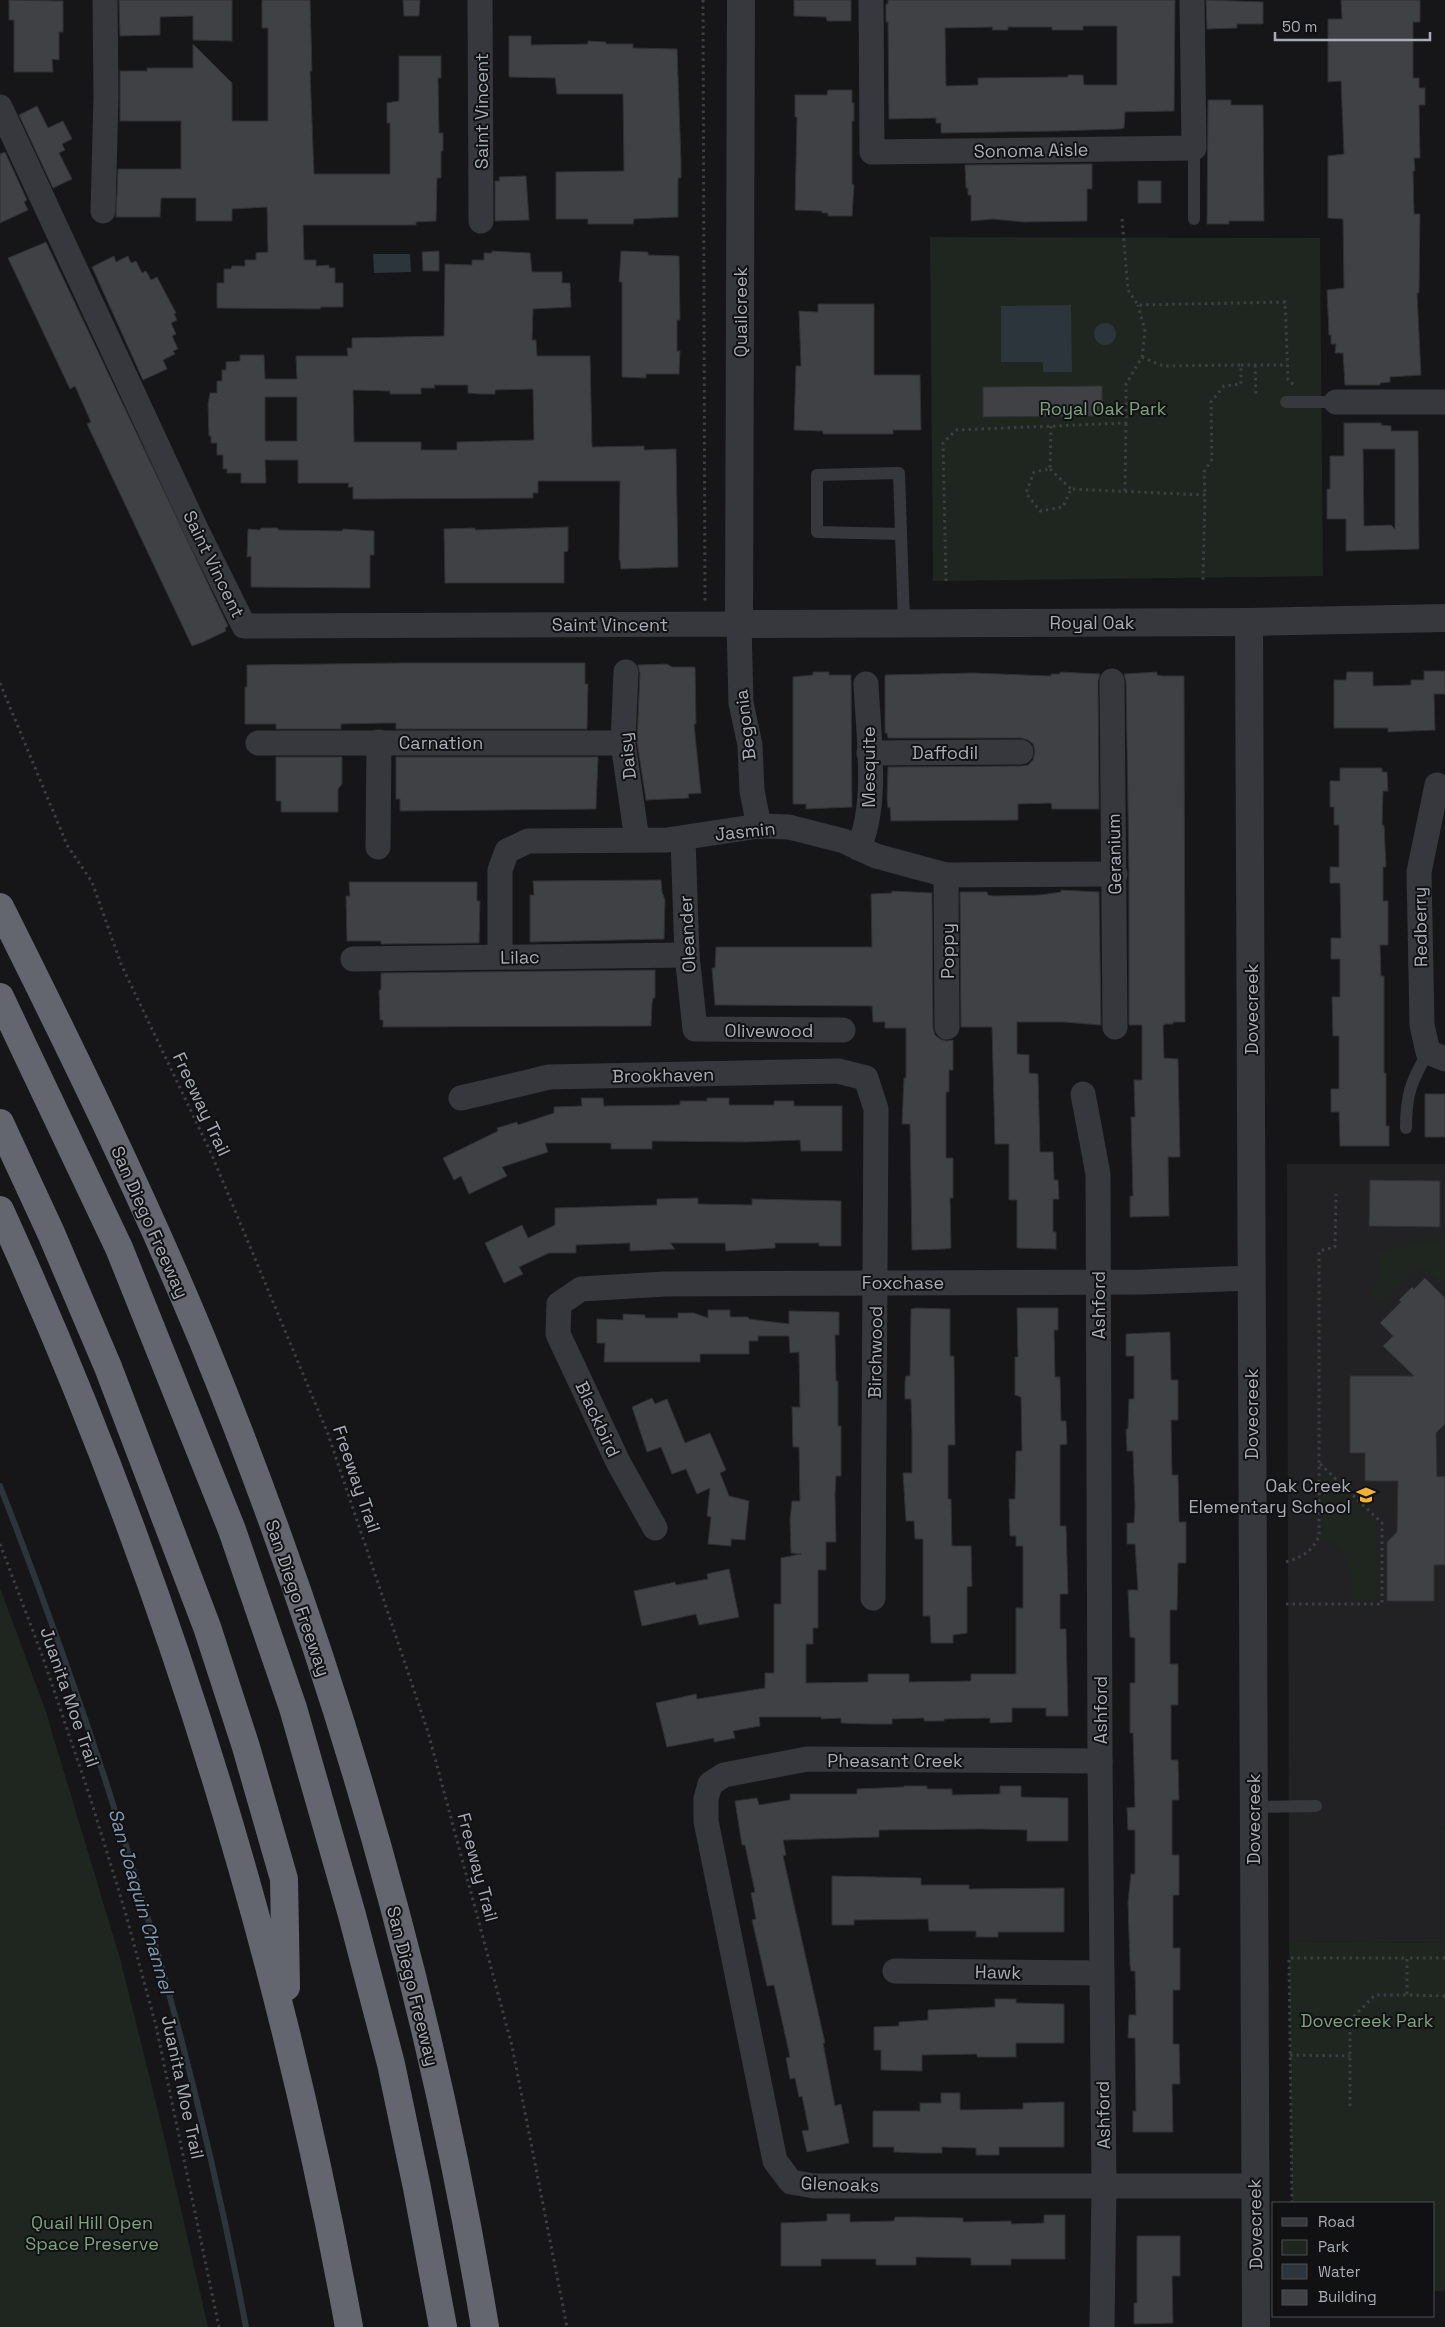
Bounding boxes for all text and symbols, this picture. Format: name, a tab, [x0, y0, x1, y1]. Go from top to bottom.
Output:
scale bar	[1275, 10, 1430, 42]
text: 50 m	[1282, 17, 1317, 36]
street label: Saint Vincent	[470, 53, 493, 169]
street label: Sonoma Aisle	[973, 137, 1089, 163]
street label: Quailcreek	[729, 266, 752, 357]
park label: Royal Oak Park	[1039, 397, 1167, 420]
street label: Saint Vincent	[178, 507, 250, 621]
street label: Royal Oak	[1050, 611, 1135, 634]
street label: Saint Vincent	[552, 613, 668, 636]
street label: Begonia	[729, 688, 761, 762]
street label: Mesquite	[857, 726, 880, 808]
street label: Carnation	[399, 731, 483, 754]
street label: Daisy	[613, 731, 641, 781]
street label: Daffodil	[912, 741, 978, 764]
street label: Geranium	[1102, 813, 1126, 895]
street label: Jasmin	[714, 816, 776, 846]
street label: Redberry	[1408, 887, 1432, 967]
street label: Oleander	[673, 894, 701, 973]
street label: Poppy	[936, 923, 959, 979]
street label: Lilac	[500, 945, 540, 969]
street label: Dovecreek	[1240, 963, 1263, 1054]
street label: Olivewood	[725, 1019, 813, 1042]
street label: Freeway Trail	[168, 1048, 236, 1160]
street label: Brookhaven	[612, 1063, 714, 1087]
street label: San Diego Freeway	[106, 1142, 194, 1302]
street label: Foxchase	[862, 1271, 944, 1294]
street label: Ashford	[1087, 1271, 1110, 1339]
street label: Birchwood	[863, 1306, 887, 1398]
street label: Dovecreek	[1240, 1368, 1263, 1459]
street label: Blackbird	[570, 1377, 626, 1461]
street label: Freeway Trail	[328, 1422, 386, 1536]
place label: Oak Creek Elementary School	[1188, 1474, 1351, 1518]
school or university icon: Oak Creek Elementary School	[1355, 1484, 1377, 1506]
street label: San Diego Freeway	[260, 1517, 336, 1679]
street label: Juanita Moe Trail	[35, 1624, 105, 1770]
street label: Ashford	[1089, 1676, 1112, 1744]
street label: Pheasant Creek	[827, 1749, 963, 1772]
street label: Dovecreek	[1242, 1773, 1265, 1864]
water label: San Joaquin Channel	[103, 1806, 180, 1999]
street label: Freeway Trail	[452, 1810, 504, 1924]
street label: San Diego Freeway	[382, 1904, 444, 2068]
street label: Hawk	[975, 1960, 1022, 1984]
park label: Dovecreek Park	[1301, 2009, 1434, 2032]
street label: Juanita Moe Trail	[157, 2013, 209, 2161]
street label: Ashford	[1091, 2081, 1115, 2149]
street label: Glenoaks	[800, 2171, 880, 2197]
street label: Dovecreek	[1243, 2178, 1267, 2270]
legend	[1272, 2202, 1435, 2317]
park label: Quail Hill Open Space Preserve	[25, 2211, 159, 2255]
text: Road	[1318, 2212, 1355, 2231]
text: Park	[1318, 2237, 1349, 2256]
text: Water	[1318, 2262, 1361, 2281]
text: Building	[1318, 2287, 1377, 2306]

